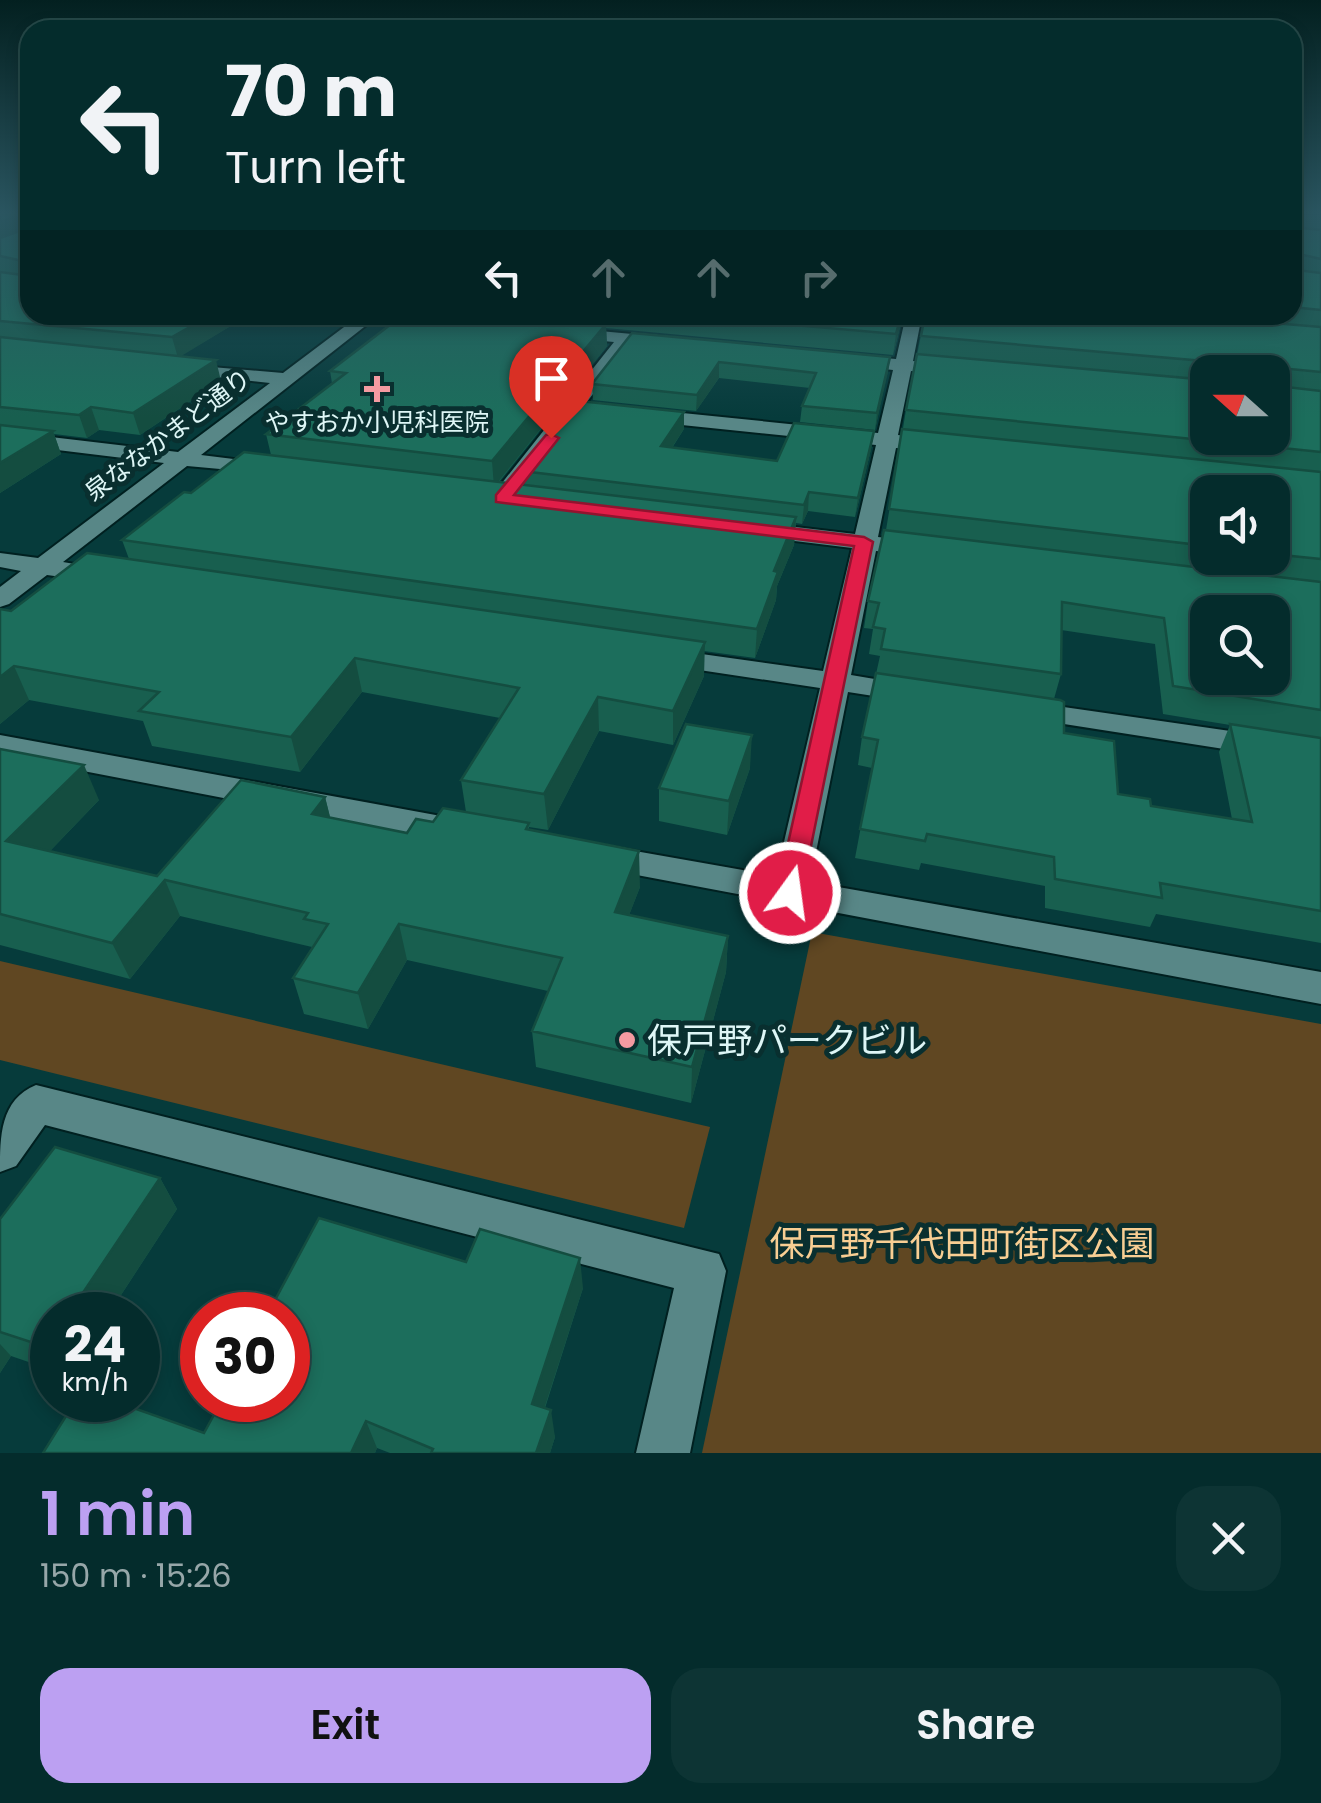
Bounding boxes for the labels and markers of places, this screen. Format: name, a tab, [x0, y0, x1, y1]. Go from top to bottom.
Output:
pin	[509, 336, 594, 439]
marker: やすおか小児科医院	[364, 376, 390, 402]
place label: やすおか小児科医院	[264, 405, 490, 440]
place label: 保戸野パークビル	[647, 1016, 927, 1065]
marker: 保戸野パークビル	[616, 1029, 638, 1051]

